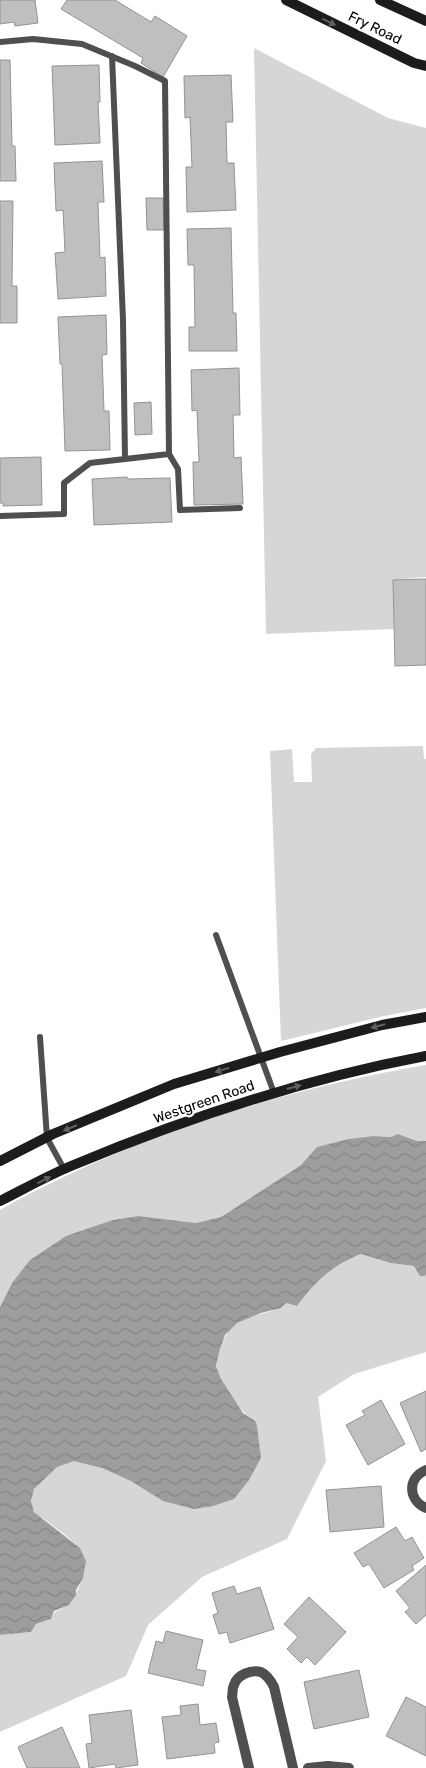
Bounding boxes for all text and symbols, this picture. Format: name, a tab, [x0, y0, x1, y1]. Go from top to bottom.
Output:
street label: Fry Road	[346, 8, 404, 48]
one-way arrow	[322, 18, 337, 26]
one-way arrow	[371, 1022, 386, 1030]
one-way arrow	[214, 1066, 229, 1074]
street label: Westgreen Road	[151, 1077, 257, 1127]
one-way arrow	[287, 1082, 302, 1090]
one-way arrow	[63, 1124, 77, 1132]
one-way arrow	[37, 1175, 51, 1183]

